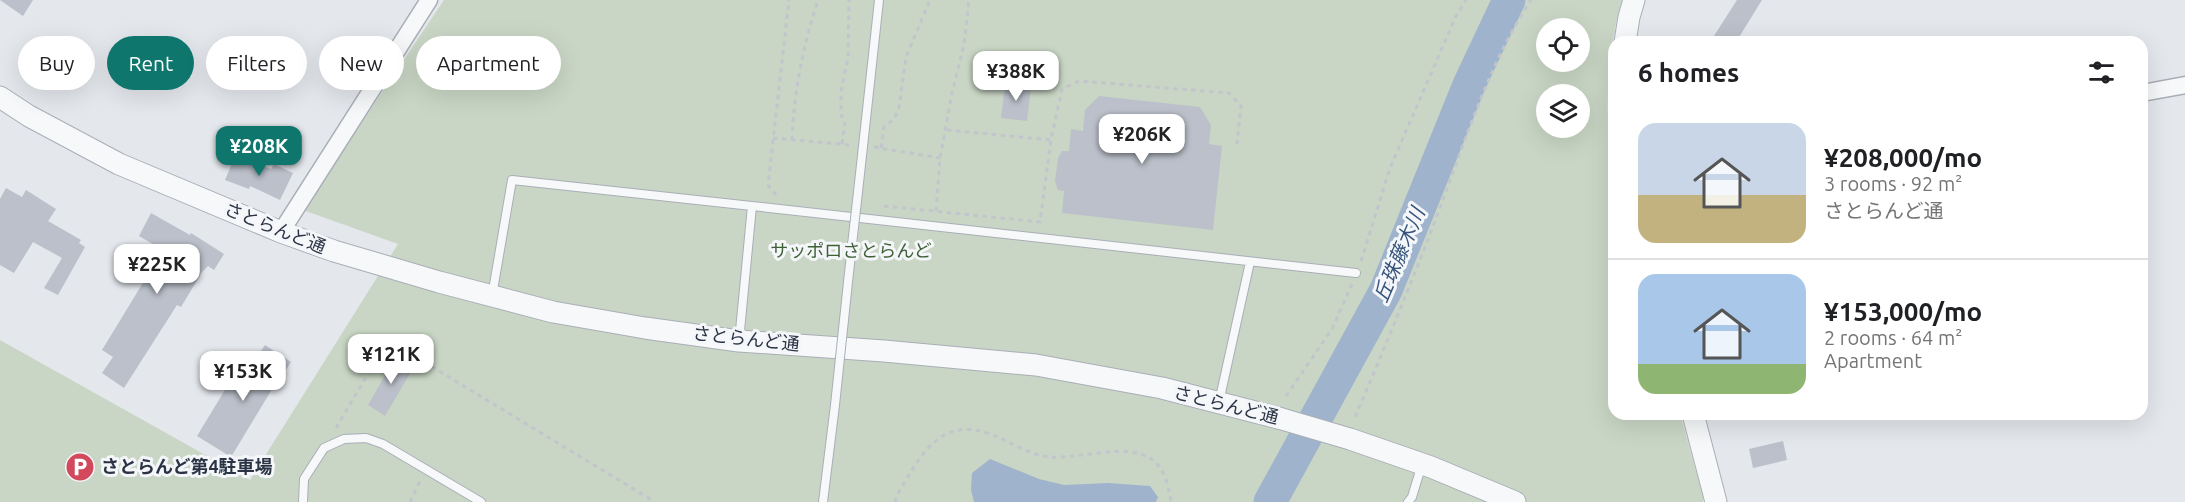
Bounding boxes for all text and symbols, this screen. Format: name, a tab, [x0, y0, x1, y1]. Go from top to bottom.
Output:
map controls	[1536, 18, 1590, 138]
button: locate	[1536, 18, 1590, 72]
chip: Buy	[18, 36, 95, 90]
chip: Rent	[107, 36, 194, 90]
chip: Filters	[206, 36, 307, 90]
chip: New	[319, 36, 404, 90]
chip: Apartment	[416, 36, 561, 90]
pin: ¥388K	[974, 51, 1058, 102]
icon: filters	[2085, 56, 2118, 89]
text: 6 homes	[1638, 58, 1739, 87]
text: ¥388K	[987, 59, 1045, 82]
button: layers	[1536, 84, 1590, 138]
pin: ¥206K	[1100, 114, 1184, 165]
text: ¥206K	[1113, 122, 1171, 145]
pin: ¥208K	[217, 126, 301, 177]
text: ¥208K	[230, 134, 288, 157]
text: ¥208,000/mo	[1824, 143, 1982, 172]
icon: home	[1686, 147, 1758, 219]
text: 3 rooms · 92 m²	[1824, 172, 1962, 195]
street label: さとらんど通	[222, 198, 329, 256]
text: さとらんど通	[1824, 199, 1943, 222]
water label: 丘珠藤木川	[1368, 202, 1429, 305]
park label: サッポロさとらんど	[770, 240, 932, 260]
pin: ¥225K	[115, 244, 199, 295]
text: ¥225K	[128, 252, 186, 275]
text: ¥153,000/mo	[1824, 297, 1982, 326]
icon: home	[1686, 298, 1758, 370]
street label: さとらんど通	[692, 322, 801, 354]
text: 2 rooms · 64 m²	[1824, 326, 1962, 349]
pin: ¥121K	[349, 334, 433, 385]
text: ¥121K	[362, 342, 420, 365]
text: Apartment	[1824, 349, 1922, 372]
pin: ¥153K	[201, 351, 285, 402]
text: ¥153K	[214, 359, 272, 382]
street label: さとらんど通	[1172, 381, 1281, 427]
parking icon: さとらんど第4駐車場	[64, 451, 96, 483]
place label: さとらんど第4駐車場	[101, 456, 273, 476]

